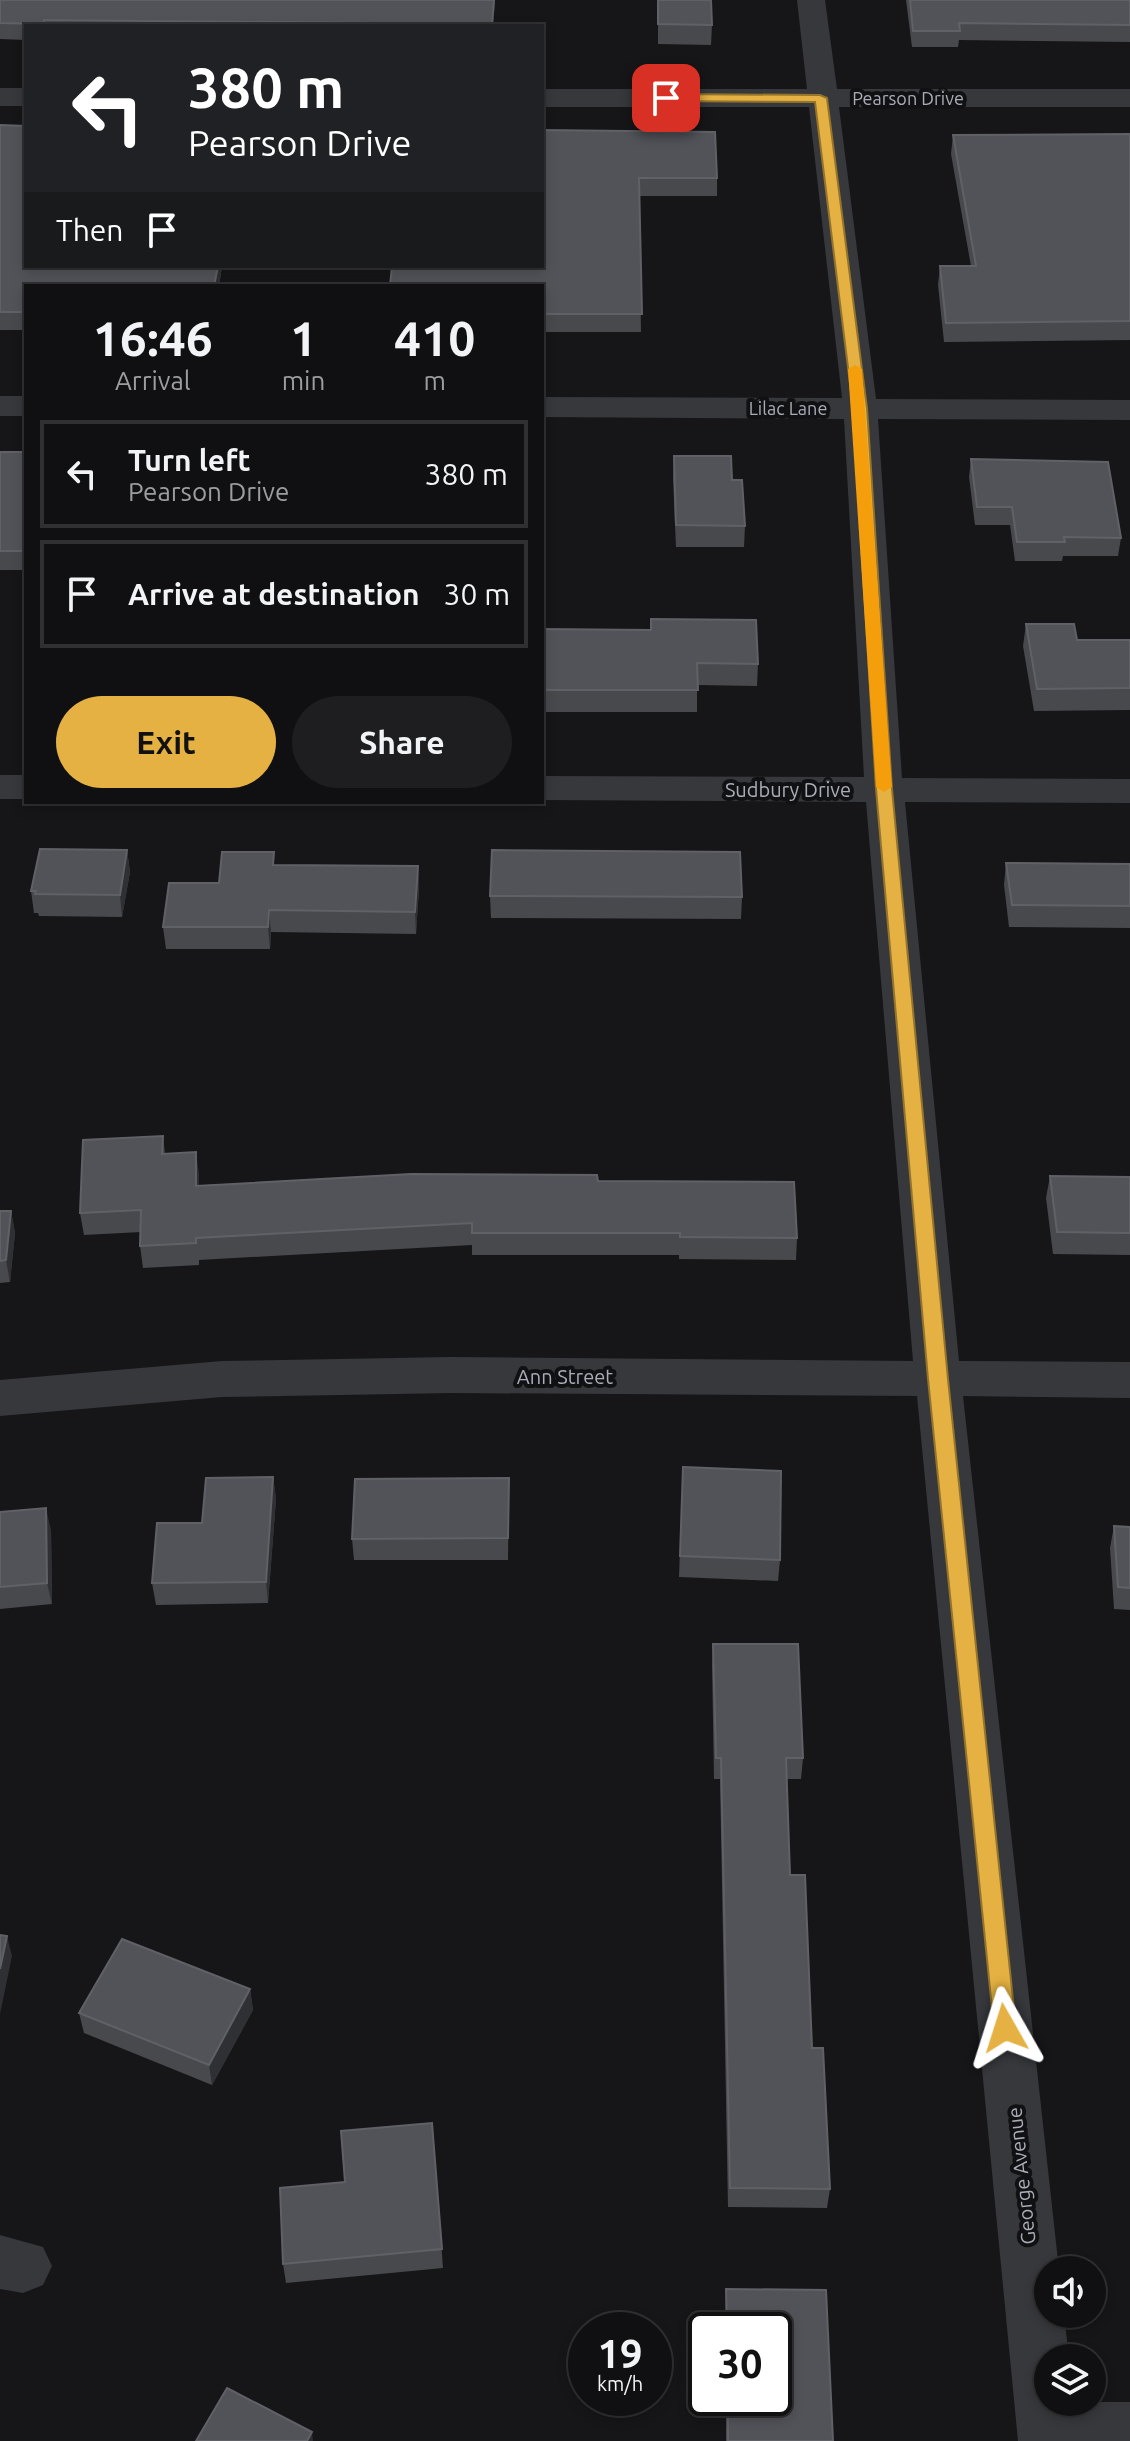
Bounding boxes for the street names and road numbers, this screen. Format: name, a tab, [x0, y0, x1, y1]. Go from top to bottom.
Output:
street label: Pearson Drive	[852, 88, 964, 108]
street label: Lilac Lane	[749, 398, 827, 418]
street label: Sudbury Drive	[725, 778, 851, 801]
street label: Ann Street	[517, 1365, 613, 1388]
street label: George Avenue	[1002, 2106, 1040, 2246]

